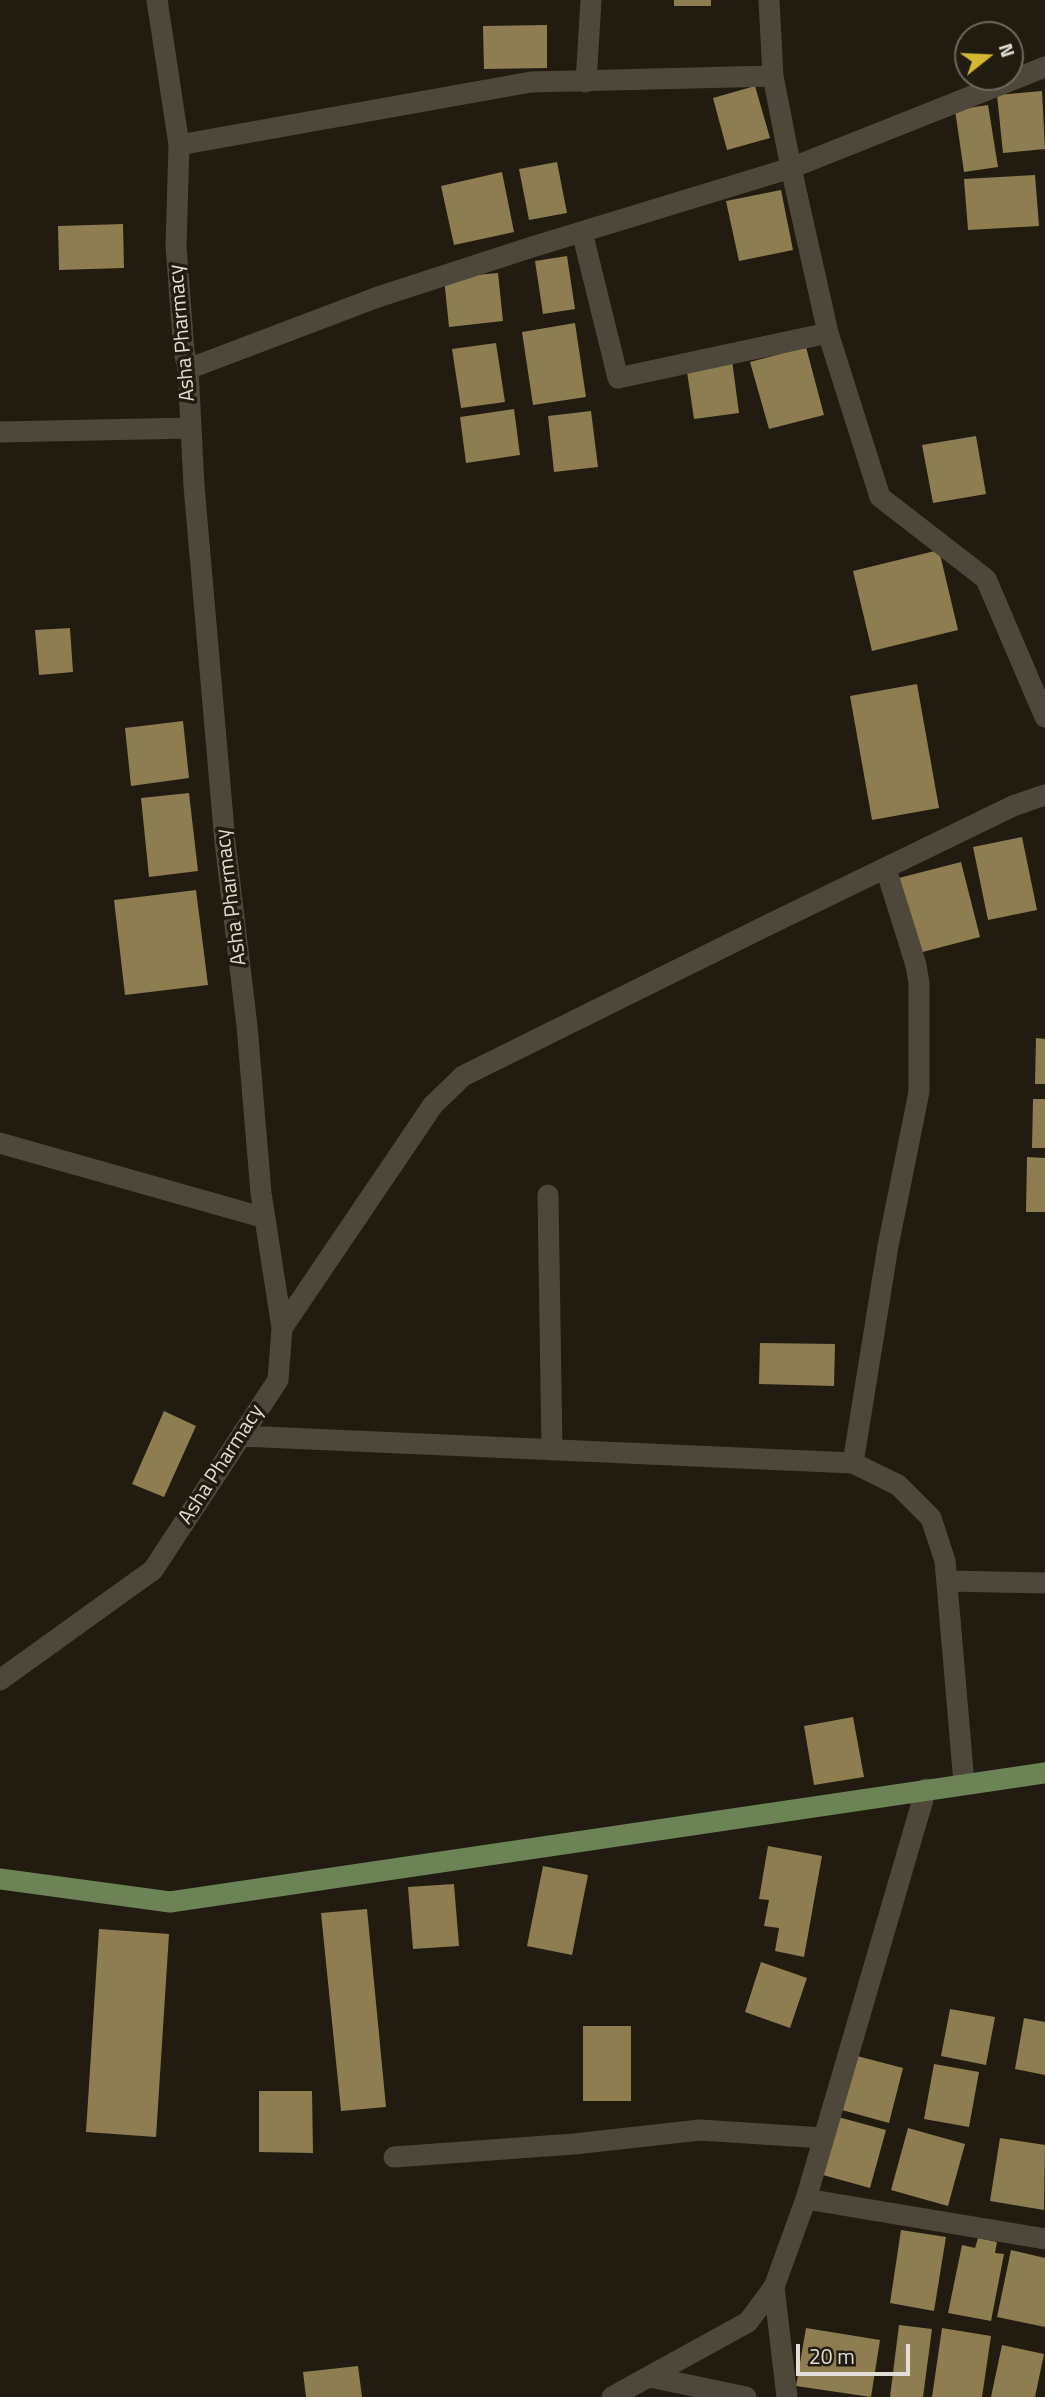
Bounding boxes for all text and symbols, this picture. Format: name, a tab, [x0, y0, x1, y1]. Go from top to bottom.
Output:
north arrow	[954, 21, 1024, 91]
text: N	[992, 39, 1023, 61]
street label: Asha Pharmacy	[164, 263, 202, 403]
street label: Asha Pharmacy	[211, 827, 253, 967]
street label: Asha Pharmacy	[174, 1400, 270, 1530]
scale bar	[800, 2330, 914, 2374]
text: 20 m	[809, 2340, 855, 2372]

